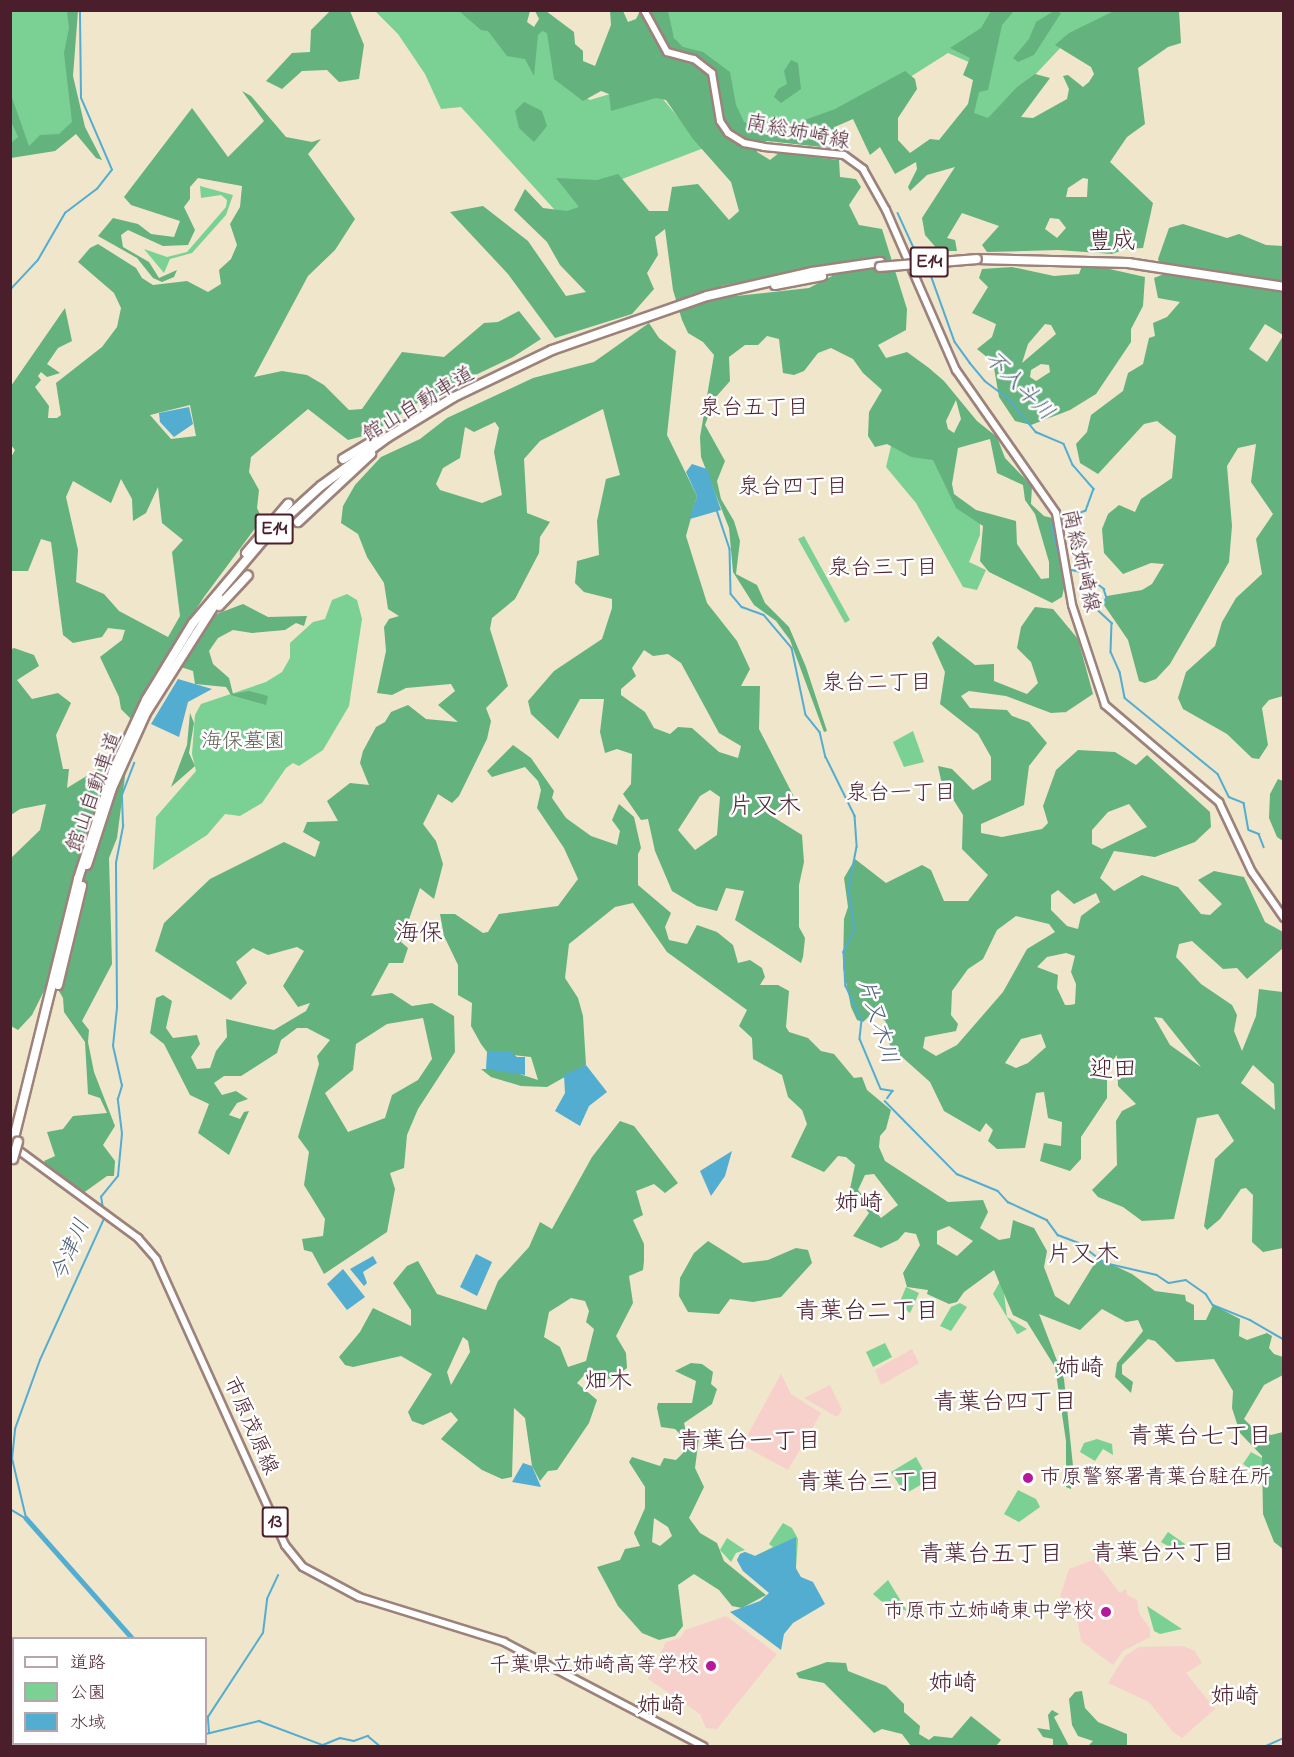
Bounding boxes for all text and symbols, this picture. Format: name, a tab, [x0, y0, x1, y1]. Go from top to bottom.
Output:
street label: 南総姉崎線	[744, 111, 852, 155]
district label: 豊成	[1088, 229, 1136, 257]
road number: E14	[910, 245, 948, 279]
water label: 不入斗川	[978, 347, 1058, 427]
street label: 館山自動車道	[359, 362, 479, 448]
district label: 泉台五丁目	[699, 397, 809, 423]
district label: 泉台四丁目	[738, 476, 848, 502]
street label: 南総姉崎線	[1056, 507, 1104, 615]
road number: E14	[254, 512, 294, 546]
district label: 泉台三丁目	[828, 557, 938, 583]
district label: 泉台二丁目	[822, 672, 932, 698]
street label: 館山自動車道	[62, 728, 128, 856]
park label: 海保墓園	[201, 729, 285, 755]
district label: 泉台一丁目	[846, 782, 956, 808]
district label: 片又木	[729, 794, 801, 822]
district label: 海保	[395, 921, 443, 949]
water label: 片又木川	[851, 976, 901, 1068]
district label: 迎田	[1089, 1057, 1137, 1085]
district label: 姉崎	[835, 1191, 883, 1219]
water label: 今津川	[47, 1215, 97, 1287]
district label: 片又木	[1047, 1242, 1119, 1270]
district label: 青葉台二丁目	[795, 1299, 939, 1327]
district label: 姉崎	[1056, 1356, 1104, 1384]
district label: 畑木	[584, 1369, 632, 1397]
street label: 市原茂原線	[217, 1373, 283, 1479]
district label: 青葉台四丁目	[933, 1390, 1077, 1418]
district label: 青葉台七丁目	[1128, 1424, 1272, 1452]
district label: 青葉台一丁目	[677, 1429, 821, 1457]
place label: 市原警察署青葉台駐在所	[1040, 1465, 1271, 1491]
district label: 青葉台三丁目	[797, 1470, 941, 1498]
marker: 市原警察署青葉台駐在所	[1021, 1471, 1035, 1485]
road number: 13	[262, 1505, 288, 1539]
district label: 青葉台六丁目	[1091, 1541, 1235, 1569]
district label: 青葉台五丁目	[919, 1542, 1063, 1570]
place label: 市原市立姉崎東中学校	[884, 1599, 1094, 1625]
marker: 市原市立姉崎東中学校	[1099, 1605, 1113, 1619]
legend	[12, 1637, 207, 1745]
text: 道路	[70, 1651, 106, 1677]
place label: 千葉県立姉崎高等学校	[489, 1653, 699, 1679]
marker: 千葉県立姉崎高等学校	[704, 1659, 718, 1673]
district label: 姉崎	[929, 1671, 977, 1699]
text: 公園	[70, 1681, 106, 1707]
district label: 姉崎	[1211, 1684, 1259, 1712]
district label: 姉崎	[637, 1694, 685, 1722]
text: 水域	[70, 1711, 106, 1737]

